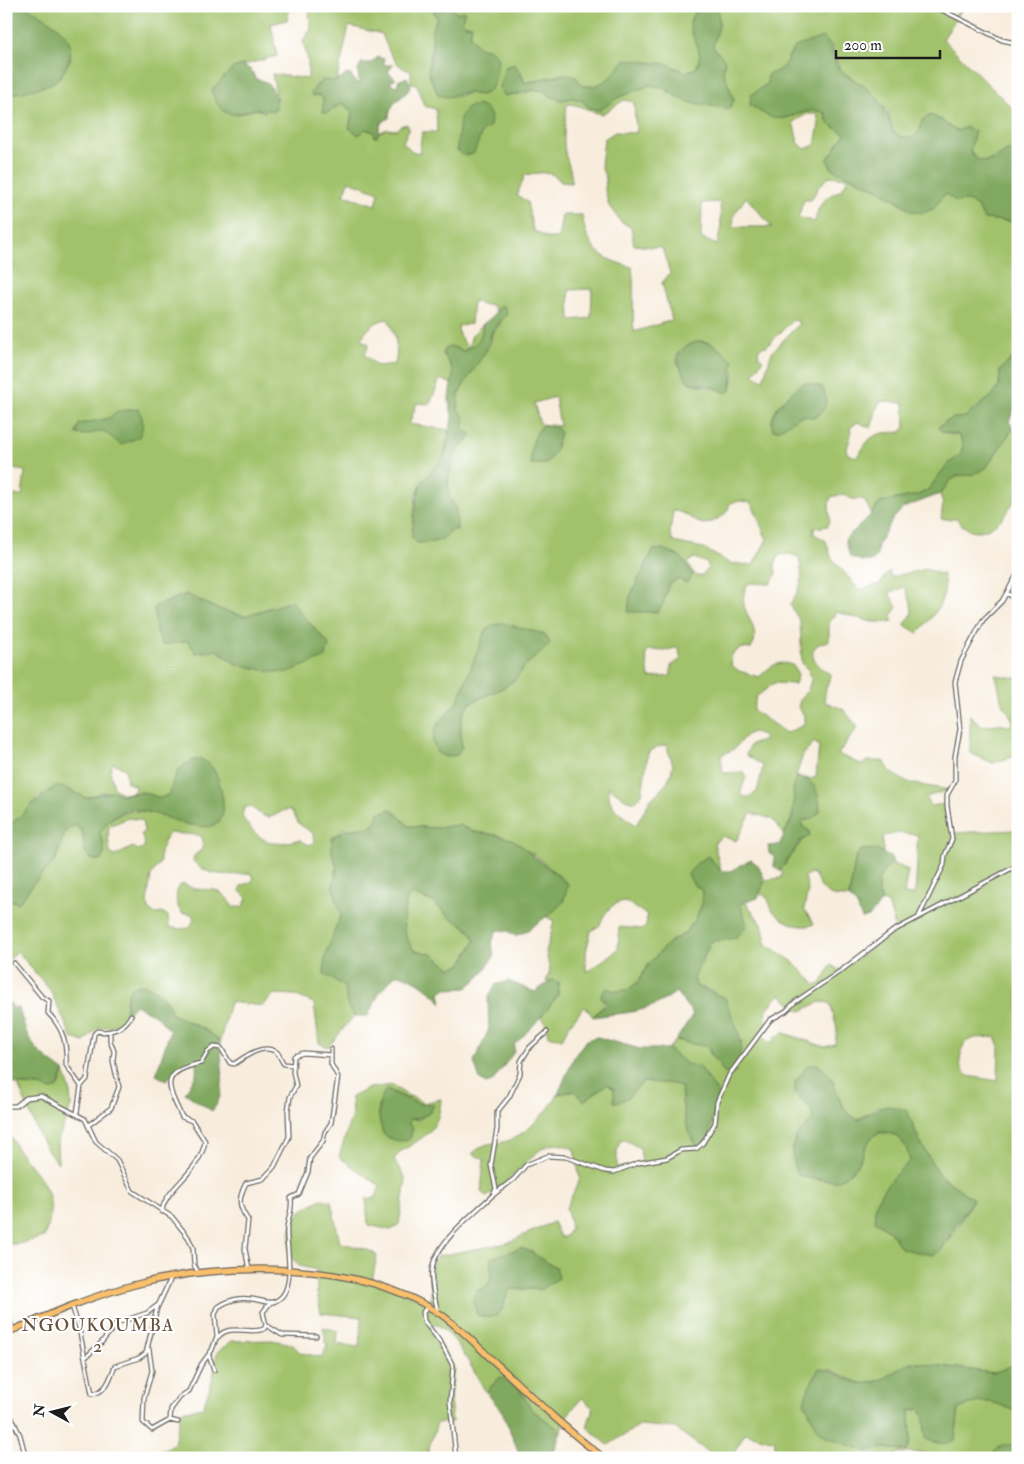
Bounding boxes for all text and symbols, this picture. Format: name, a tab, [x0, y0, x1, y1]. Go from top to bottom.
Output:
scale bar	[836, 28, 940, 60]
text: 200 m	[844, 36, 882, 55]
district label: NGOUKOUMBA 2	[22, 1314, 174, 1358]
north arrow	[28, 1386, 78, 1436]
text: N	[30, 1403, 49, 1419]

